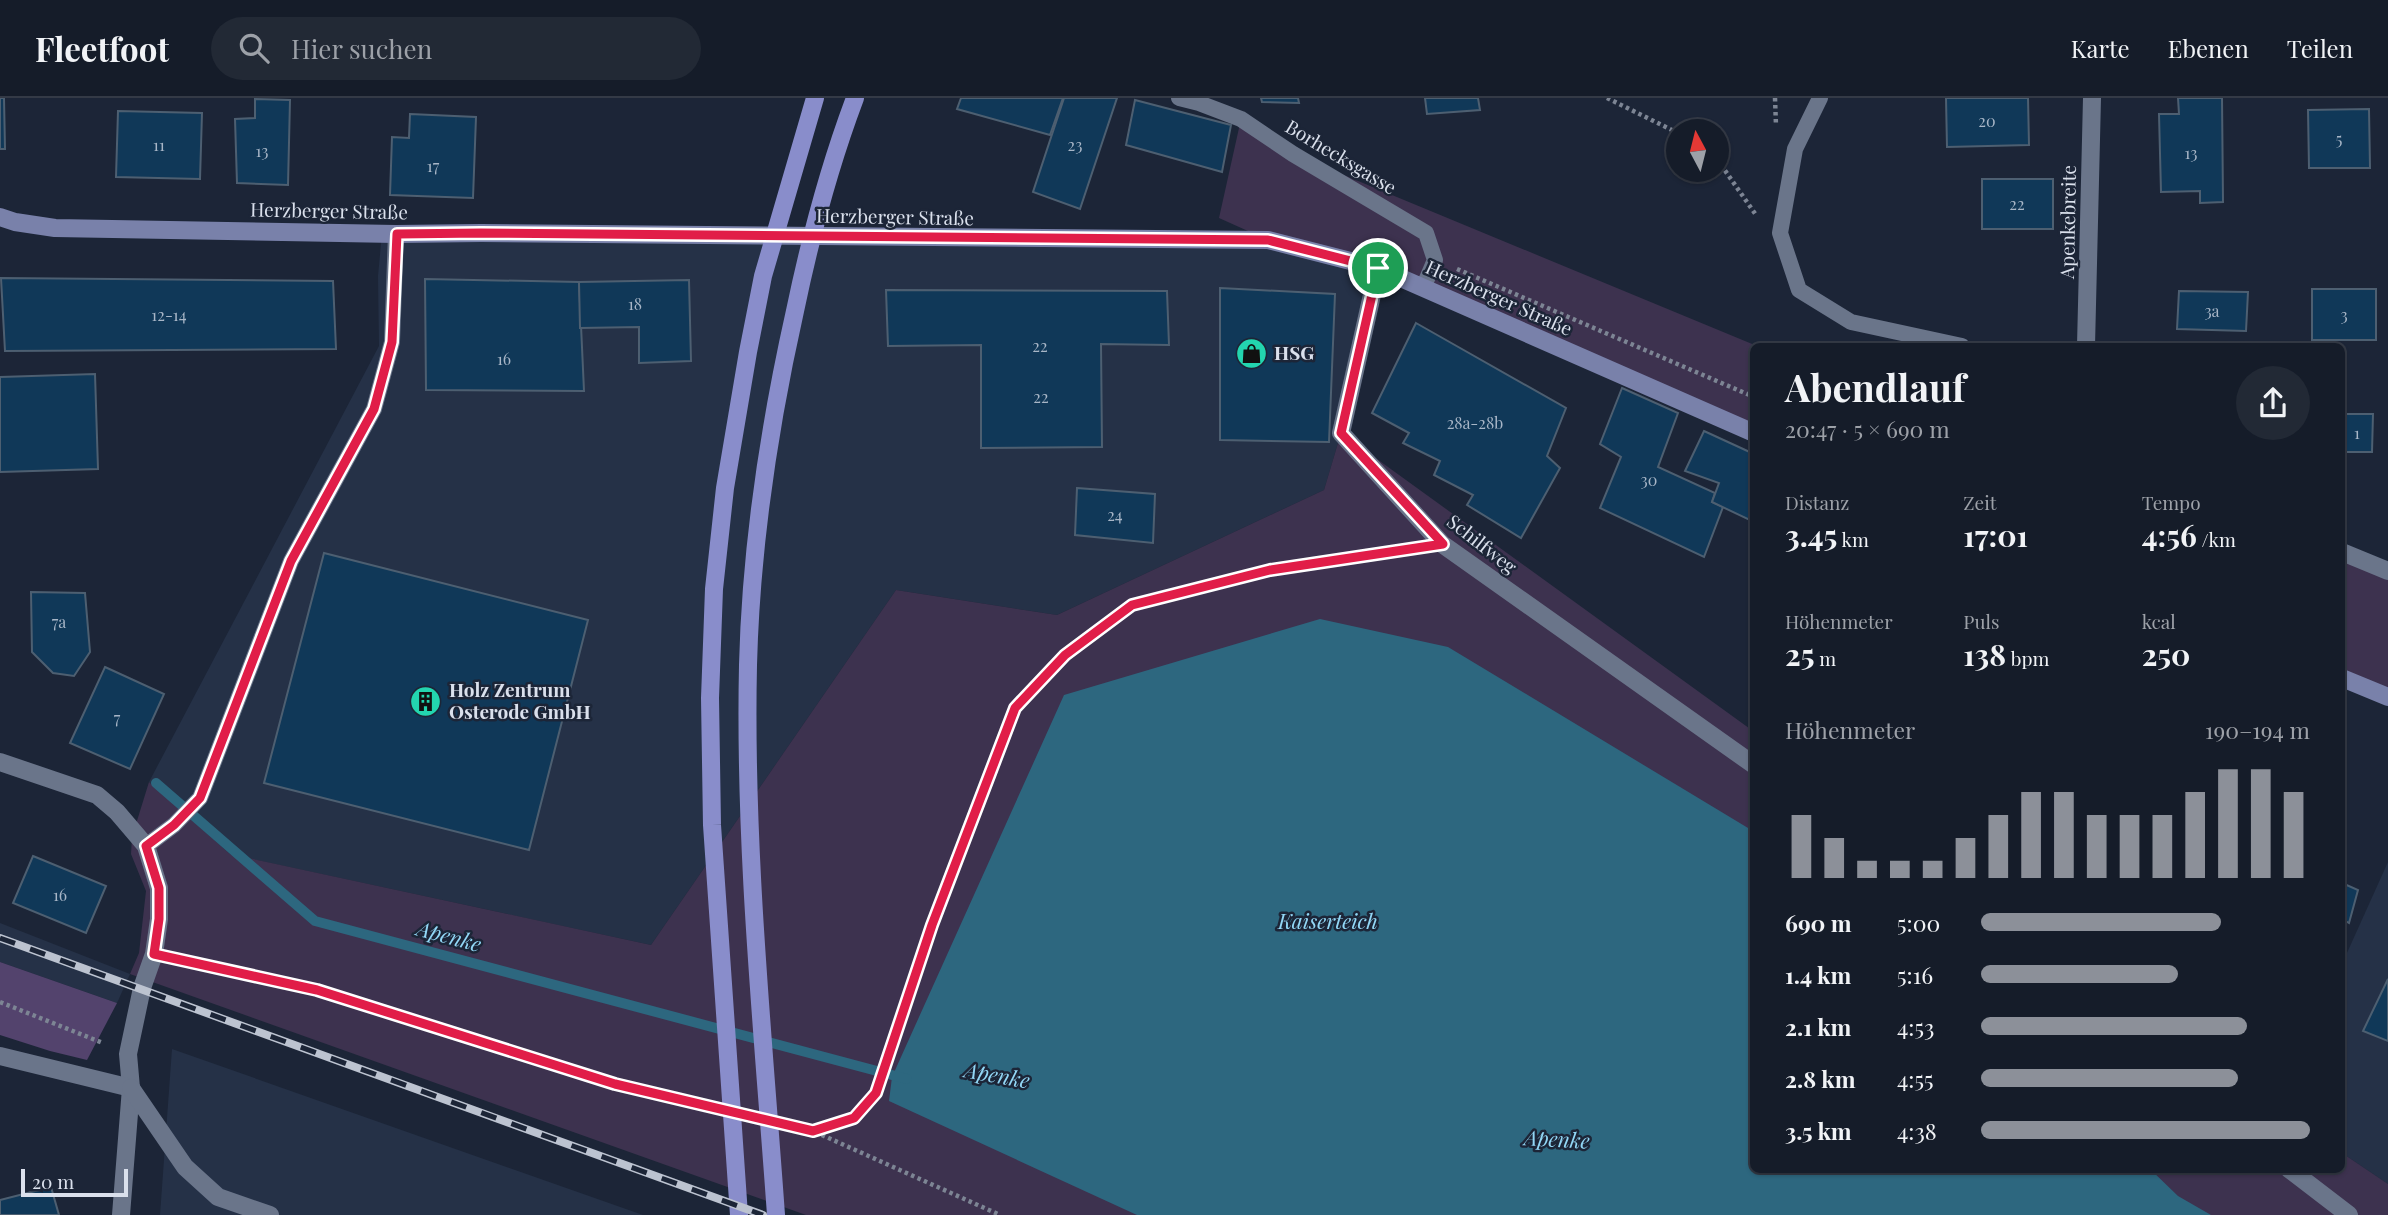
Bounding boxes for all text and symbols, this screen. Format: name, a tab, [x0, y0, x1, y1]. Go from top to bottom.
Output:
search box	[211, 17, 701, 80]
text: Fleetfoot	[35, 26, 169, 70]
icon: search	[235, 29, 273, 67]
text: Hier suchen	[291, 31, 432, 66]
text: Karte	[2071, 32, 2130, 64]
text: Ebenen	[2168, 32, 2249, 64]
text: Teilen	[2287, 32, 2353, 64]
house number: 20	[1978, 110, 1996, 131]
street label: Borhecksgasse	[1281, 113, 1402, 200]
north arrow	[1666, 119, 1729, 182]
map controls	[1666, 119, 1729, 182]
house number: 5	[2336, 128, 2342, 149]
house number: 11	[153, 134, 165, 155]
house number: 23	[1068, 134, 1082, 155]
house number: 13	[256, 140, 268, 161]
house number: 13	[2185, 142, 2197, 163]
house number: 17	[427, 155, 440, 176]
street label: Apenkebreite	[2053, 165, 2081, 280]
house number: 22	[2009, 193, 2025, 214]
street label: Herzberger Straße	[250, 196, 408, 224]
street label: Herzberger Straße	[816, 202, 974, 230]
pin	[1348, 238, 1408, 298]
icon: arrive	[1359, 249, 1397, 287]
street label: Herzberger Straße	[1422, 253, 1577, 341]
house number: 18	[628, 293, 642, 314]
house number: 3a	[2204, 300, 2220, 321]
house number: 12-14	[151, 304, 187, 325]
house number: 3	[2340, 304, 2348, 325]
house number: 22	[1032, 335, 1048, 356]
shop icon: HSG	[1234, 336, 1268, 370]
place label: HSG	[1274, 339, 1314, 365]
house number: 16	[497, 348, 511, 369]
text: Abendlauf	[1785, 361, 1966, 412]
button: share	[2236, 366, 2310, 440]
house number: 22	[1033, 386, 1049, 407]
house number: 28a-28b	[1447, 412, 1503, 433]
text: 20:47 · 5 × 690 m	[1785, 413, 1950, 444]
house number: 1	[2354, 422, 2360, 443]
house number: 30	[1641, 469, 1657, 490]
text: Distanz	[1785, 489, 1849, 515]
text: Zeit	[1963, 489, 1996, 515]
text: Tempo	[2142, 489, 2201, 515]
house number: 24	[1107, 504, 1123, 525]
street label: Schilfweg	[1442, 508, 1523, 579]
text: 3.45	[1785, 515, 1837, 555]
text: 17:01	[1963, 515, 2028, 555]
text: 4:56	[2142, 515, 2197, 555]
text: km	[1837, 526, 1869, 552]
text: /km	[2197, 526, 2236, 552]
text: Höhenmeter	[1785, 608, 1893, 634]
text: Puls	[1963, 608, 1999, 634]
text: kcal	[2142, 608, 2176, 634]
house number: 7a	[52, 611, 66, 632]
text: 25	[1785, 634, 1814, 674]
text: 138	[1963, 634, 2006, 674]
text: 250	[2142, 634, 2190, 674]
text: m	[1814, 645, 1836, 671]
text: bpm	[2006, 645, 2049, 671]
place label: Holz Zentrum Osterode GmbH	[449, 676, 591, 724]
building icon: Holz Zentrum Osterode GmbH	[409, 684, 443, 718]
house number: 7	[114, 707, 121, 728]
text: Höhenmeter	[1785, 714, 1915, 745]
text: 190–194 m	[2205, 714, 2310, 745]
house number: 16	[53, 884, 67, 905]
water label: Kaiserteich	[1277, 906, 1378, 934]
text: 690 m	[1785, 907, 1852, 938]
text: 5:00	[1897, 907, 1940, 938]
water label: Apenke	[412, 913, 485, 957]
text: 1.4 km	[1785, 959, 1851, 990]
text: 5:16	[1897, 959, 1933, 990]
text: 2.1 km	[1785, 1011, 1851, 1042]
text: 4:53	[1897, 1011, 1934, 1042]
water label: Apenke	[961, 1054, 1032, 1094]
text: 2.8 km	[1785, 1063, 1856, 1094]
text: 4:55	[1897, 1063, 1934, 1094]
text: 3.5 km	[1785, 1115, 1852, 1146]
text: 4:38	[1897, 1115, 1937, 1146]
water label: Apenke	[1522, 1122, 1591, 1154]
scale bar	[21, 1166, 128, 1198]
text: 20 m	[32, 1168, 74, 1194]

